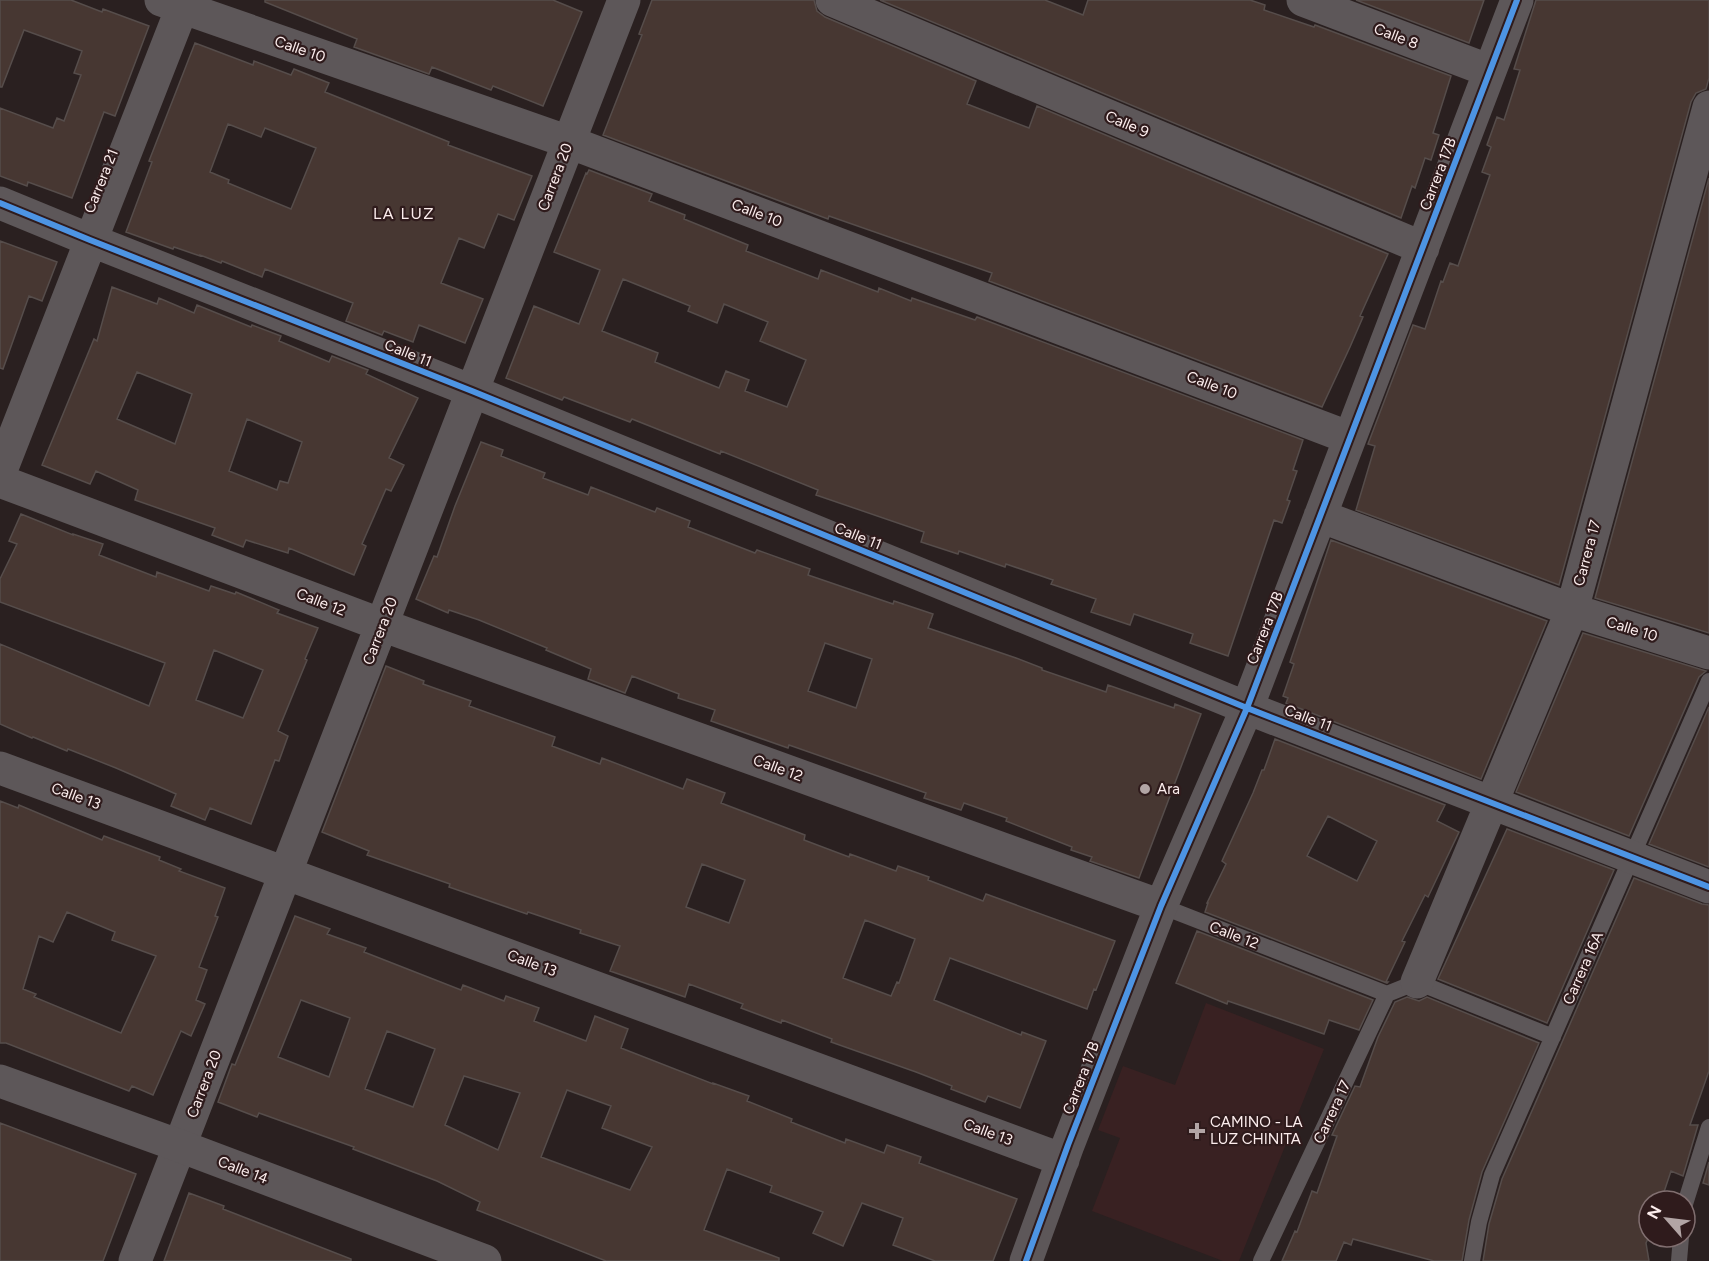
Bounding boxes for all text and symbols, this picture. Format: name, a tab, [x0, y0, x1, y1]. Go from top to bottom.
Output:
street label: Calle 8	[1371, 19, 1421, 53]
street label: Calle 10	[272, 32, 328, 66]
street label: Calle 9	[1103, 107, 1151, 141]
street label: Carrera 17B	[1416, 135, 1460, 213]
street label: Carrera 20	[534, 141, 576, 213]
street label: Carrera 21	[80, 146, 122, 216]
street label: Calle 10	[729, 195, 785, 231]
district label: LA LUZ	[373, 204, 435, 223]
street label: Calle 11	[382, 335, 434, 371]
street label: Calle 10	[1184, 367, 1240, 403]
street label: Calle 11	[832, 518, 884, 554]
street label: Carrera 17	[1570, 518, 1604, 588]
street label: Calle 12	[294, 584, 348, 620]
street label: Carrera 17B	[1243, 589, 1287, 667]
street label: Carrera 20	[359, 595, 401, 667]
street label: Calle 10	[1604, 613, 1660, 645]
street label: Calle 11	[1282, 701, 1334, 735]
street label: Calle 12	[751, 751, 805, 785]
street label: Calle 13	[49, 779, 103, 813]
place label: Ara	[1157, 780, 1180, 798]
marker: Ara	[1138, 782, 1152, 796]
street label: Calle 12	[1207, 917, 1261, 953]
street label: Carrera 16A	[1559, 929, 1607, 1007]
street label: Calle 13	[505, 946, 559, 980]
street label: Carrera 17B	[1059, 1039, 1103, 1117]
street label: Carrera 20	[183, 1048, 225, 1120]
street label: Carrera 17	[1310, 1078, 1354, 1146]
place label: CAMINO - LA LUZ CHINITA	[1210, 1113, 1303, 1148]
street label: Calle 13	[961, 1115, 1015, 1149]
marker: CAMINO - LA LUZ CHINITA	[1188, 1122, 1206, 1140]
street label: Calle 14	[215, 1152, 271, 1188]
north arrow	[1637, 1189, 1697, 1249]
text: N	[1643, 1202, 1665, 1222]

